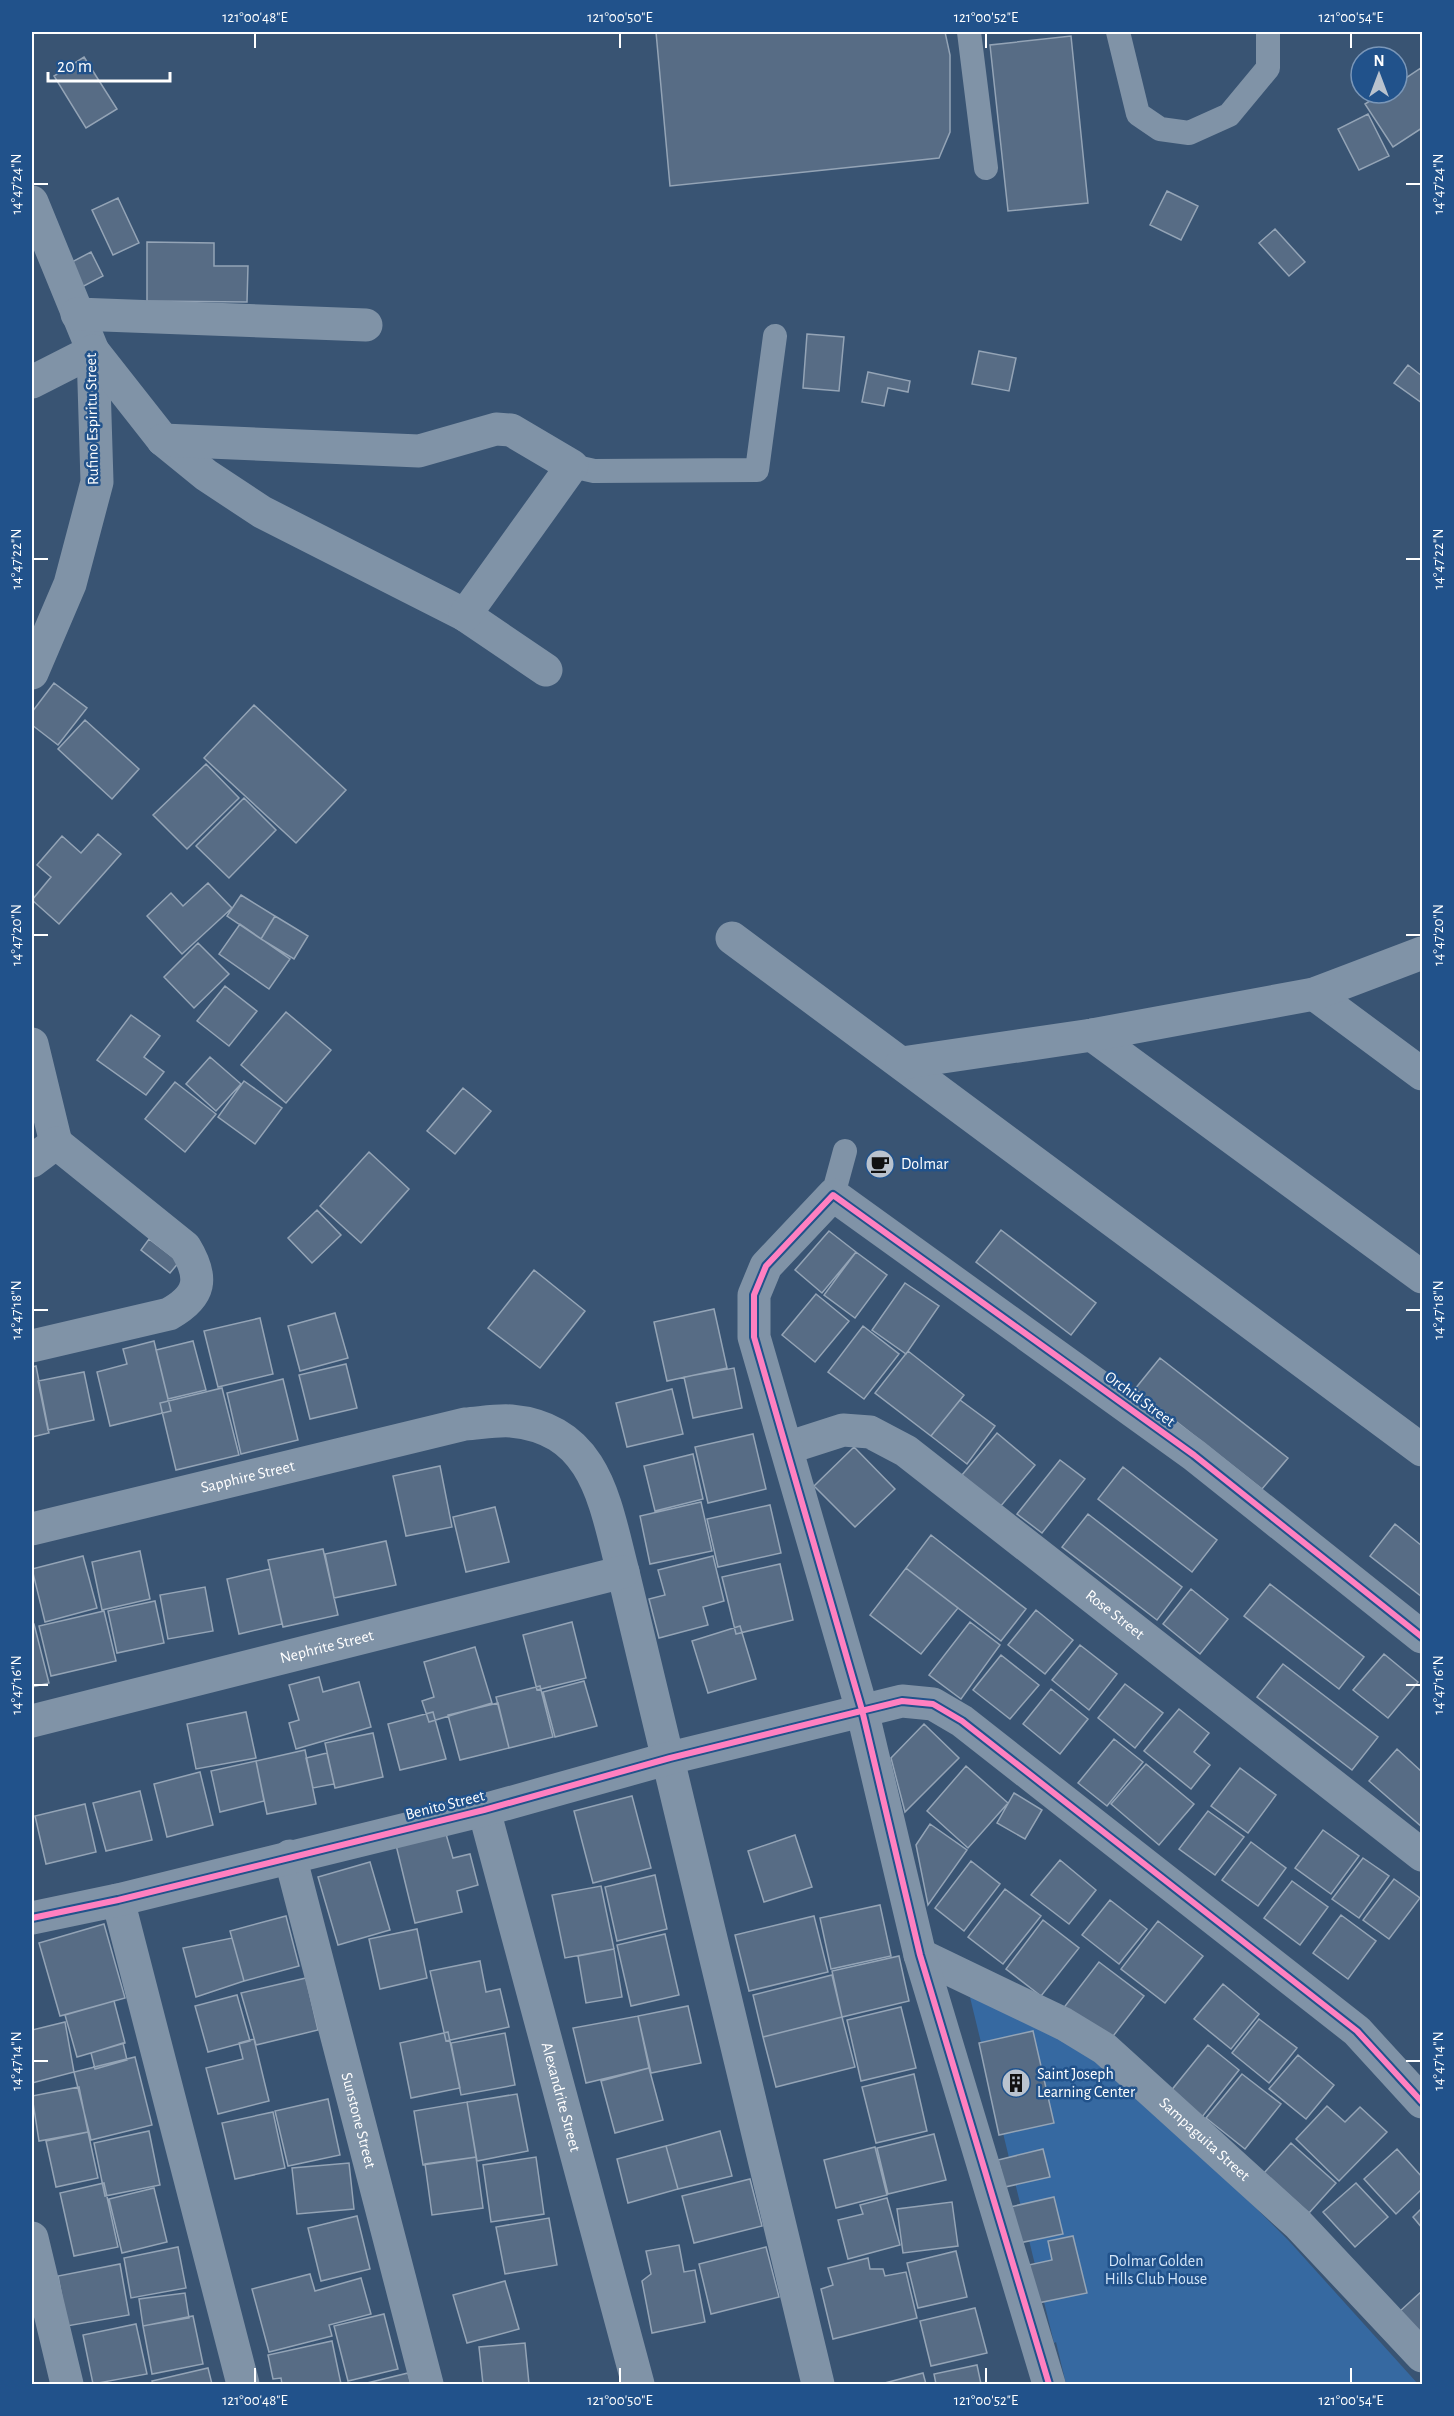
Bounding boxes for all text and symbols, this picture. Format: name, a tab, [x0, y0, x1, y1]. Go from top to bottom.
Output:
text: 121°00'48"E	[222, 10, 288, 25]
text: 121°00'50"E	[587, 10, 653, 25]
text: 121°00'52"E	[954, 10, 1018, 25]
text: 121°00'54"E	[1319, 10, 1383, 25]
scale bar	[48, 45, 170, 83]
north arrow	[1349, 45, 1409, 105]
text: N	[1373, 53, 1385, 69]
text: 20 m	[57, 58, 92, 76]
text: 14°47'24"N	[9, 153, 24, 215]
text: 14°47'24"N	[1431, 153, 1446, 215]
street label: Rufino Espiritu Street	[83, 353, 101, 485]
text: 14°47'22"N	[9, 529, 24, 589]
text: 14°47'22"N	[1431, 529, 1446, 589]
text: 14°47'20"N	[9, 904, 24, 966]
text: 14°47'20"N	[1431, 904, 1446, 966]
cafe icon: Dolmar	[864, 1148, 896, 1180]
place label: Dolmar	[901, 1156, 949, 1172]
text: 14°47'18"N	[9, 1280, 24, 1340]
text: 14°47'18"N	[1431, 1280, 1446, 1340]
street label: Orchid Street	[1102, 1368, 1178, 1430]
street label: Sapphire Street	[199, 1458, 296, 1496]
street label: Rose Street	[1083, 1587, 1147, 1642]
street label: Nephrite Street	[278, 1627, 375, 1666]
text: 14°47'16"N	[9, 1655, 24, 1715]
text: 14°47'16"N	[1431, 1655, 1446, 1715]
street label: Benito Street	[404, 1787, 486, 1823]
text: 14°47'14"N	[9, 2031, 24, 2091]
text: 14°47'14"N	[1431, 2031, 1446, 2091]
street label: Alexandrite Street	[539, 2040, 583, 2153]
place label: Saint Joseph Learning Center	[1037, 2066, 1136, 2100]
building icon: Saint Joseph Learning Center	[1000, 2067, 1032, 2099]
street label: Sunstone Street	[338, 2071, 379, 2170]
street label: Sampaguita Street	[1156, 2094, 1253, 2184]
park label: Dolmar Golden Hills Club House	[1105, 2253, 1207, 2287]
text: 121°00'48"E	[222, 2393, 288, 2408]
text: 121°00'50"E	[587, 2393, 653, 2408]
text: 121°00'52"E	[954, 2393, 1018, 2408]
text: 121°00'54"E	[1319, 2393, 1383, 2408]

